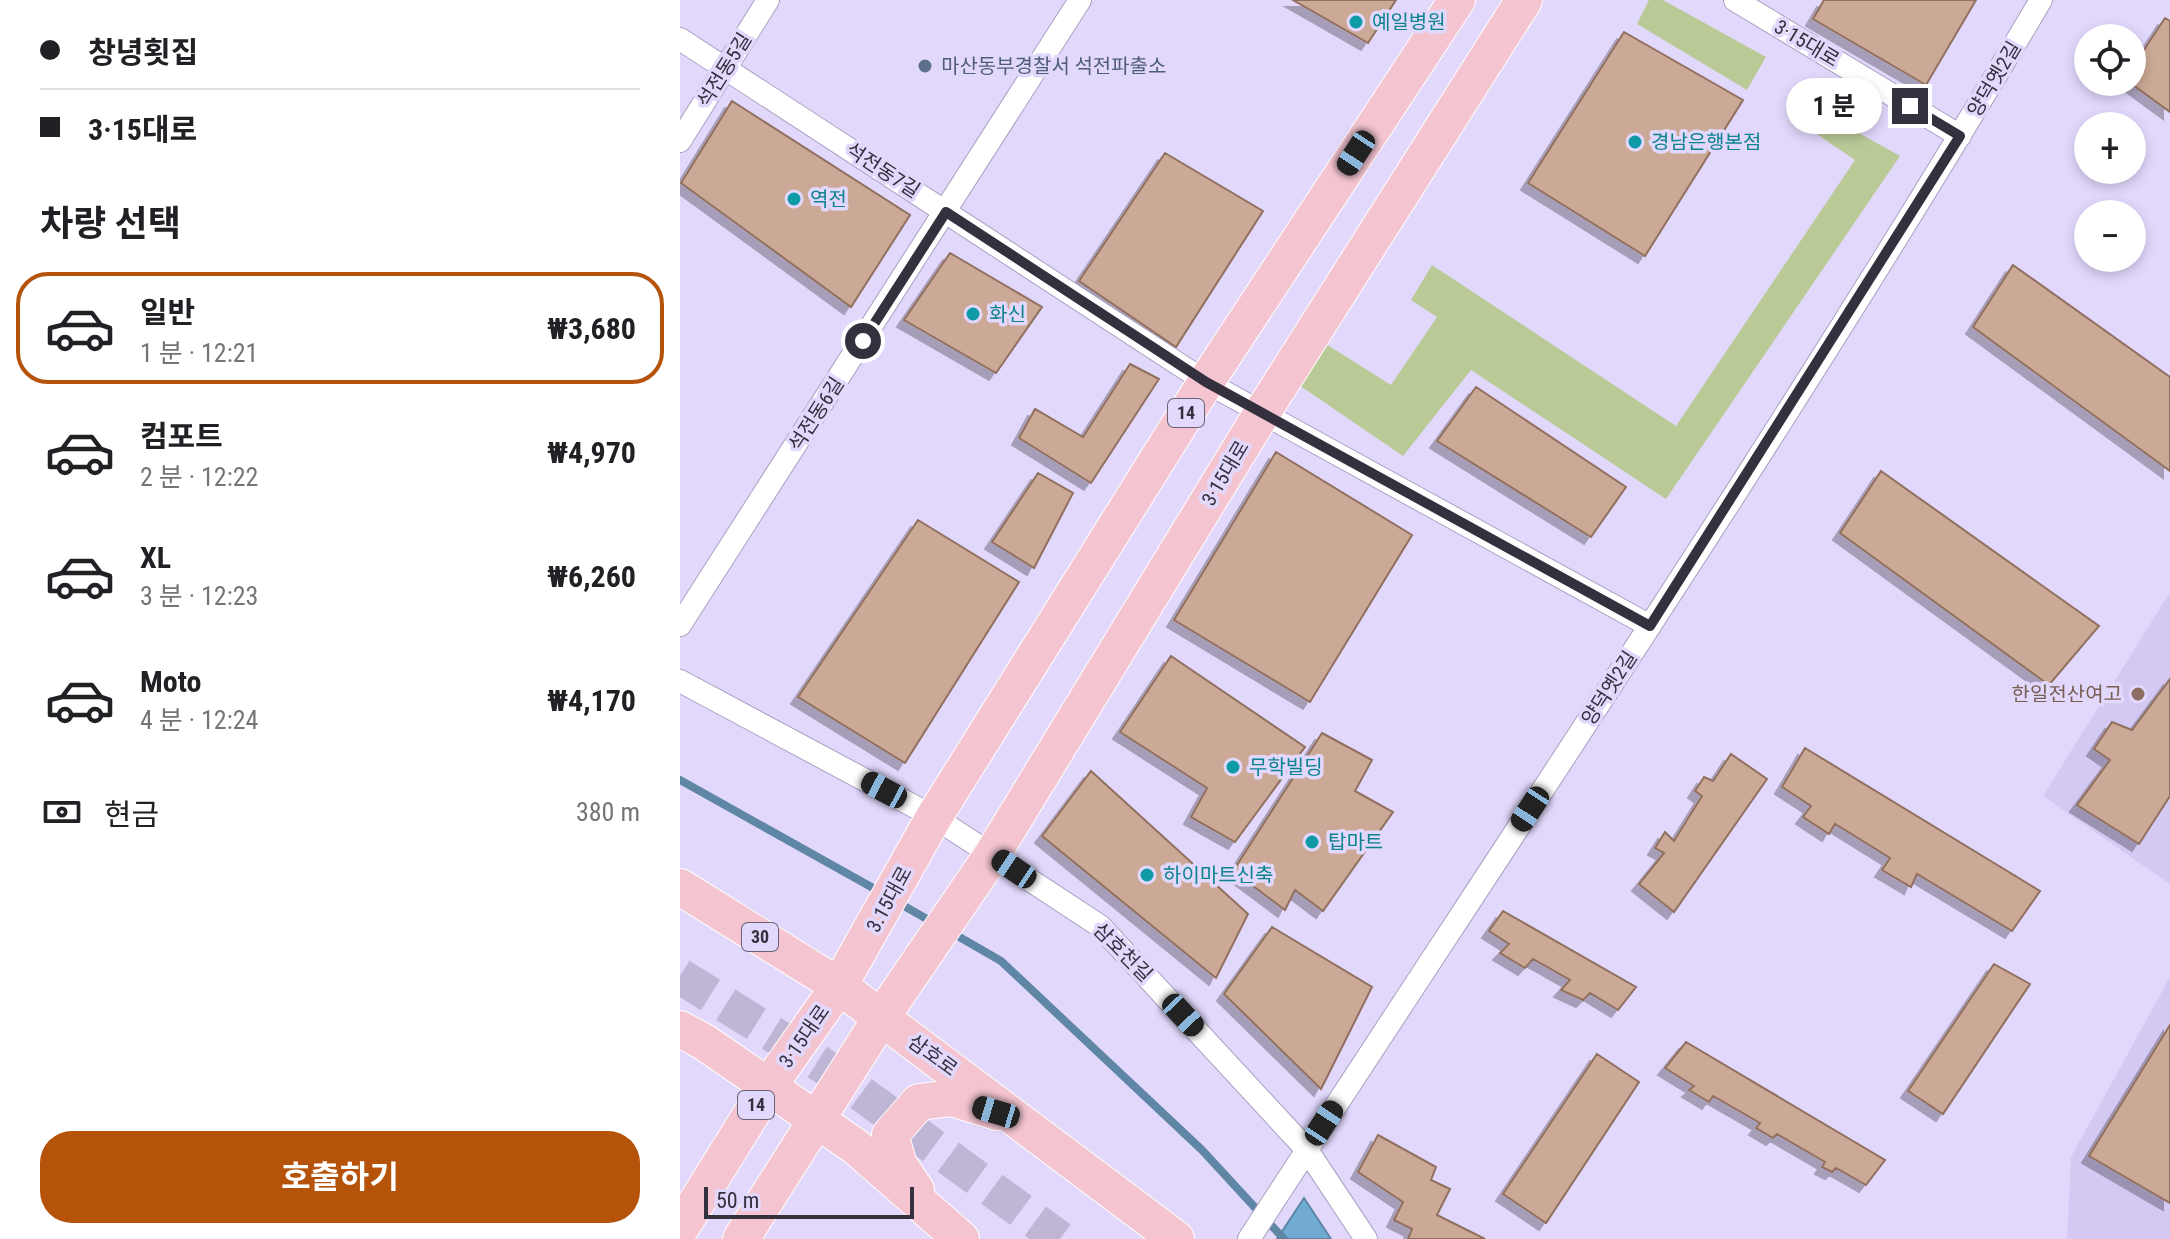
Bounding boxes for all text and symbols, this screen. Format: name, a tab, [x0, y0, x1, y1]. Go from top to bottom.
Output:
place label: 예일병원	[1372, 10, 1446, 34]
marker: 예일병원	[1347, 13, 1365, 31]
street label: 3·15대로	[1770, 14, 1844, 72]
map controls	[2074, 24, 2146, 272]
button: locate	[2074, 24, 2146, 96]
street label: 석전동5길	[692, 28, 756, 112]
text: 창녕횟집	[88, 35, 198, 70]
street label: 양덕옛2길	[1962, 37, 2026, 121]
place label: 마산동부경찰서 석전파출소	[941, 54, 1166, 78]
marker: 마산동부경찰서 석전파출소	[916, 57, 934, 75]
callout: 1 분	[1786, 78, 1882, 134]
route end	[1892, 88, 1928, 124]
text: 1 분	[1812, 91, 1856, 121]
text: 3·15대로	[88, 112, 197, 147]
button: +	[2074, 112, 2146, 184]
car	[1333, 126, 1379, 180]
place label: 경남은행본점	[1651, 130, 1761, 154]
marker: 경남은행본점	[1626, 133, 1644, 151]
street label: 석전동7길	[841, 137, 925, 203]
place label: 역전	[810, 187, 847, 211]
marker: 역전	[785, 190, 803, 208]
button: −	[2074, 200, 2146, 272]
text: 차량 선택	[40, 203, 181, 245]
icon: car	[44, 292, 116, 364]
text: 일반	[140, 295, 195, 330]
place label: 화신	[989, 302, 1026, 326]
marker: 화신	[964, 305, 982, 323]
text: ₩3,680	[547, 311, 636, 346]
route start	[845, 323, 881, 359]
text: 1 분 · 12:21	[140, 338, 258, 368]
street label: 석전동6길	[783, 372, 849, 456]
road number: 14	[1168, 399, 1204, 427]
icon: car	[44, 416, 116, 488]
text: 컴포트	[140, 419, 223, 454]
text: ₩4,970	[547, 435, 636, 470]
street label: 3·15대로	[1196, 436, 1254, 510]
text: 2 분 · 12:22	[140, 462, 258, 492]
icon: car	[44, 540, 116, 612]
text: XL	[140, 540, 171, 575]
text: ₩6,260	[547, 559, 636, 594]
text: 3 분 · 12:23	[140, 581, 258, 611]
street label: 양덕옛2길	[1576, 646, 1642, 730]
icon: car	[44, 664, 116, 736]
text: Moto	[140, 664, 201, 699]
place label: 한일전산여고	[2012, 682, 2122, 706]
text: ₩4,170	[547, 683, 636, 718]
marker: 한일전산여고	[2129, 685, 2147, 703]
text: 4 분 · 12:24	[140, 705, 258, 735]
place label: 무학빌딩	[1249, 755, 1323, 779]
marker: 무학빌딩	[1224, 758, 1242, 776]
car	[857, 768, 911, 812]
car	[1507, 782, 1553, 836]
icon: cash	[40, 790, 84, 834]
text: 현금	[104, 797, 159, 832]
text: 380 m	[576, 797, 640, 827]
place label: 탑마트	[1328, 830, 1383, 854]
marker: 탑마트	[1303, 833, 1321, 851]
car	[987, 846, 1041, 892]
street label: 3.15대로	[861, 862, 917, 936]
place label: 하이마트신축	[1163, 863, 1273, 887]
marker: 하이마트신축	[1138, 866, 1156, 884]
street label: 삼호천길	[1088, 917, 1158, 987]
road number: 30	[742, 923, 778, 951]
car	[1158, 989, 1208, 1041]
street label: 3·15대로	[774, 1000, 834, 1072]
street label: 삼호로	[904, 1029, 962, 1081]
road number: 14	[738, 1091, 774, 1119]
car	[970, 1094, 1022, 1130]
car	[1301, 1096, 1347, 1150]
button: 호출하기	[40, 1131, 640, 1223]
scale bar	[704, 1183, 914, 1219]
text: 50 m	[716, 1188, 759, 1213]

